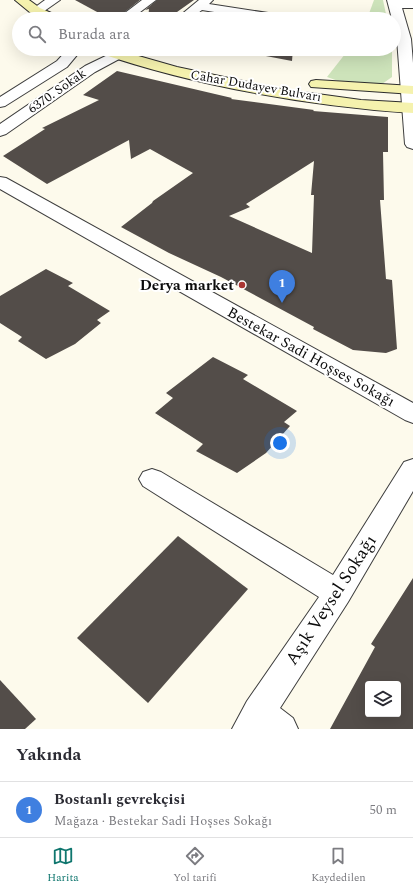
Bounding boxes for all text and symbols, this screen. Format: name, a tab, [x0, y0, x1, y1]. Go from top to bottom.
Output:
search box	[12, 12, 401, 56]
icon: search	[26, 23, 48, 45]
text: Burada ara	[58, 23, 130, 46]
street label: 6370. Sokak	[24, 64, 90, 118]
street label: Cahar Dudayev Bulvarı	[189, 65, 323, 107]
pin: 1	[269, 270, 295, 303]
place label: Derya market	[140, 274, 234, 297]
marker: Derya market	[237, 280, 247, 290]
street label: Bestekar Sadi Hoşses Sokağı	[223, 301, 399, 413]
your location	[270, 433, 290, 453]
street label: Aşık Veysel Sokağı	[279, 529, 383, 671]
map controls	[365, 681, 401, 717]
button: layers	[365, 681, 401, 717]
text: Yakında	[16, 742, 81, 768]
text: Bostanlı gevrekçisi	[54, 788, 185, 811]
text: 1	[25, 800, 33, 820]
text: 50 m	[370, 800, 397, 820]
text: Mağaza · Bestekar Sadi Hoşses Sokağı	[54, 811, 272, 831]
tab: Harita	[47, 845, 79, 886]
tab: Yol tarifi	[173, 845, 217, 886]
tab: Kaydedilen	[311, 845, 366, 886]

